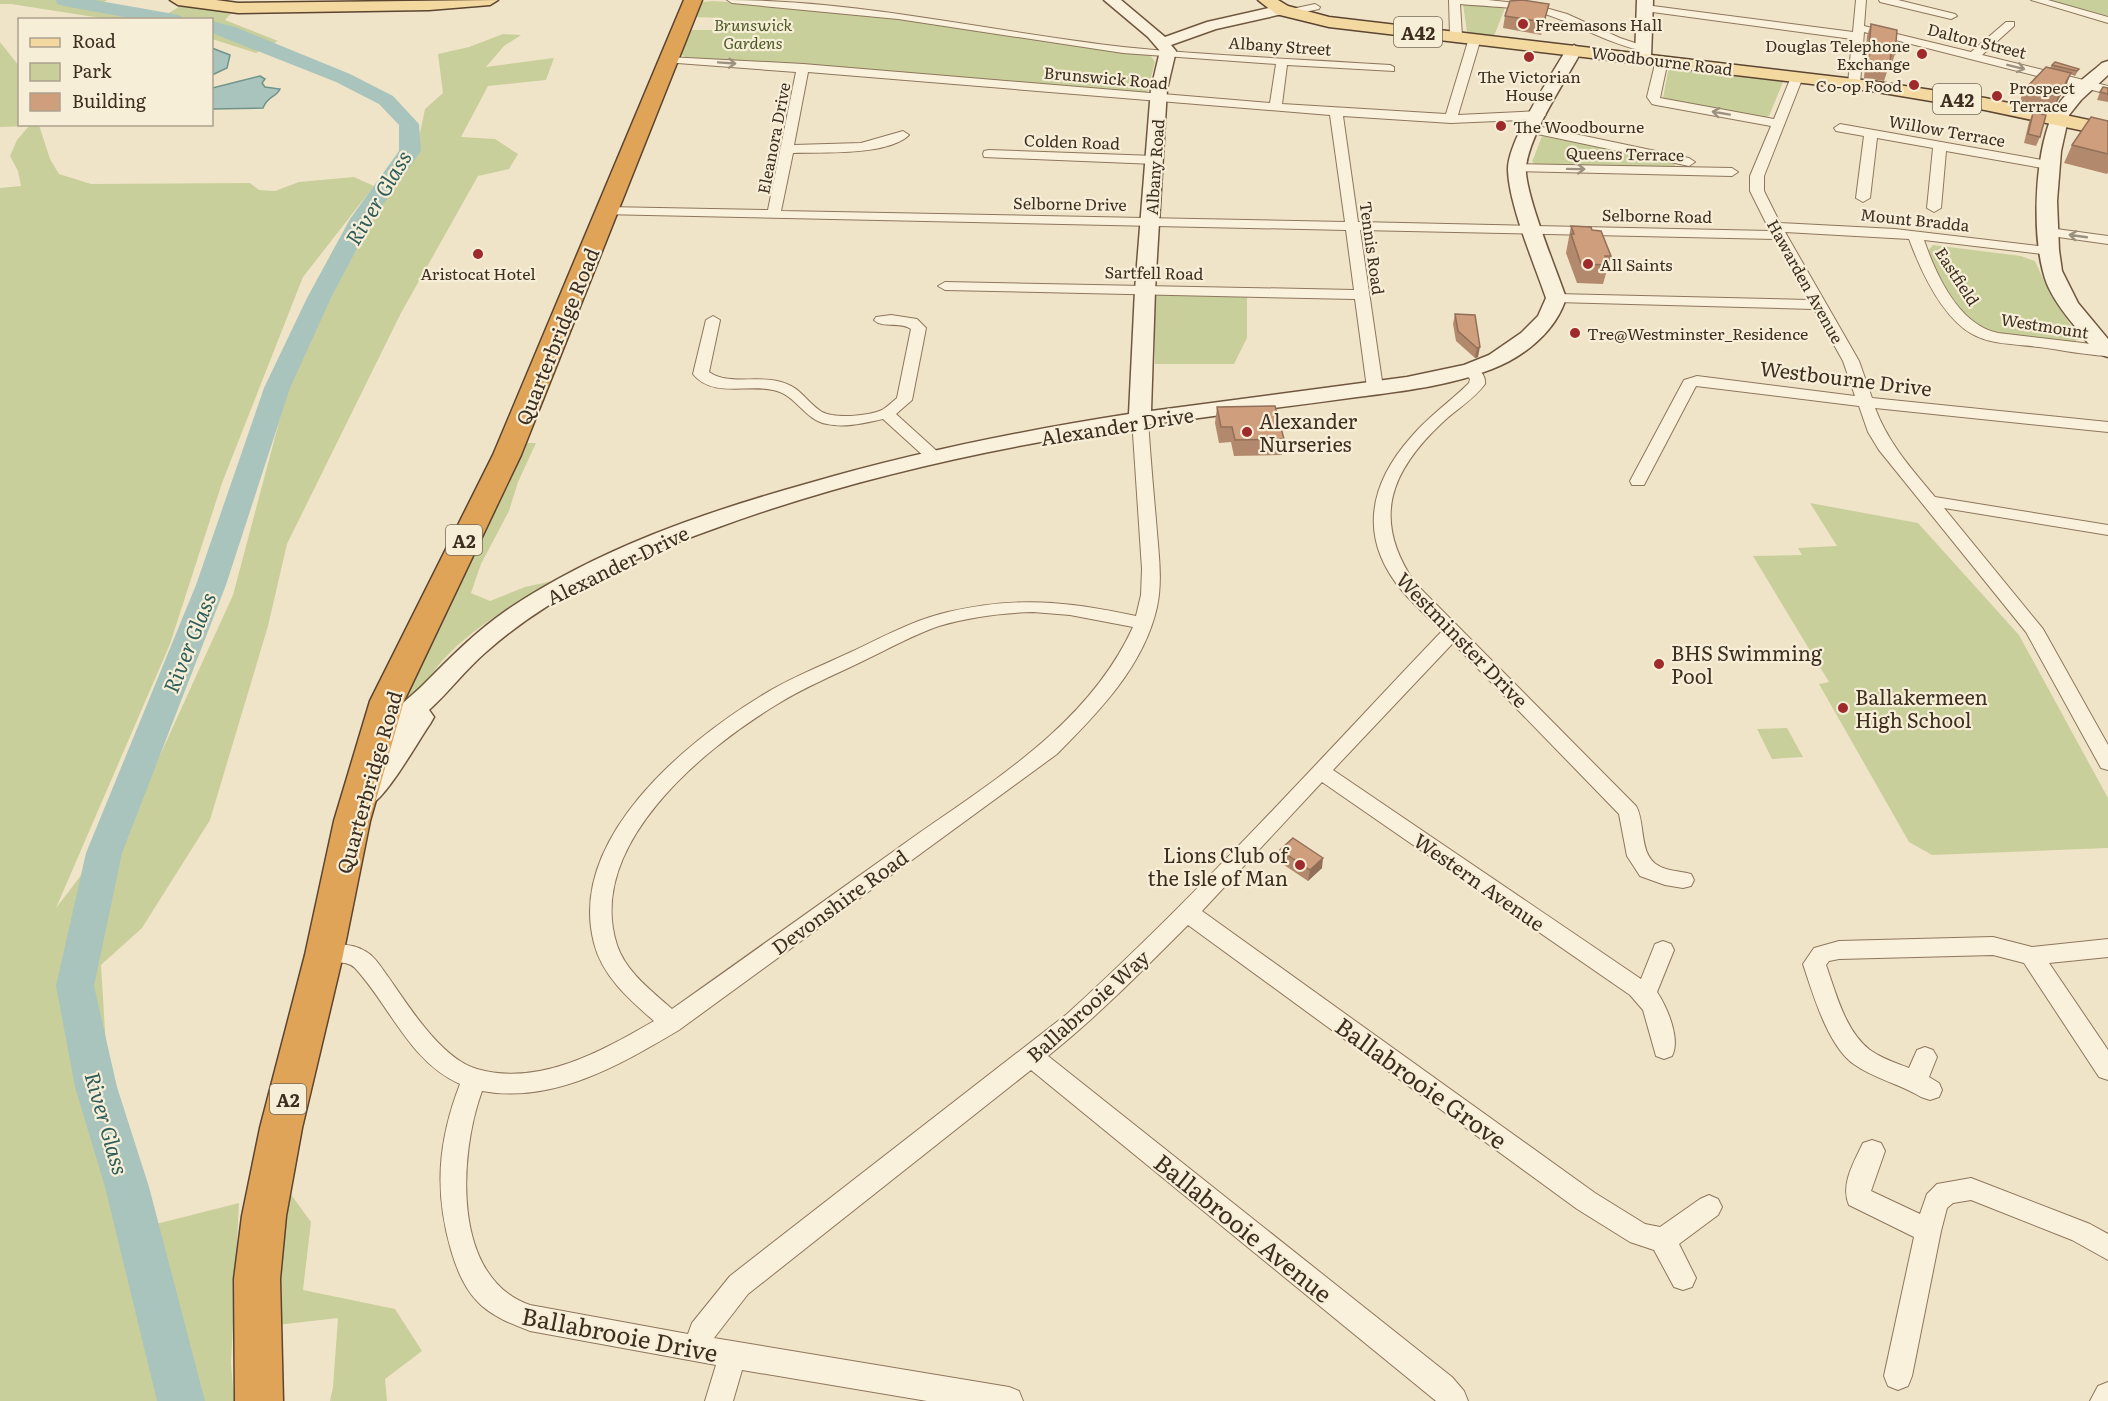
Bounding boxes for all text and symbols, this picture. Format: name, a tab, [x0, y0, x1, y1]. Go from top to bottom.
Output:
park label: Brunswick Gardens	[714, 12, 792, 54]
place label: Freemasons Hall	[1535, 12, 1662, 36]
street label: Dalton Street	[1925, 16, 2030, 64]
road number: A42	[1394, 17, 1442, 47]
marker: Freemasons Hall	[1516, 17, 1530, 31]
legend	[18, 18, 213, 126]
text: Road	[72, 27, 116, 54]
street label: Albany Street	[1228, 29, 1333, 61]
place label: Douglas Telephone Exchange	[1765, 33, 1910, 75]
street label: Woodbourne Road	[1590, 39, 1734, 81]
marker: Douglas Telephone Exchange	[1915, 47, 1929, 61]
marker: The Victorian House	[1522, 50, 1536, 64]
text: Park	[72, 57, 113, 84]
one-way arrow	[716, 58, 736, 69]
street label: Brunswick Road	[1043, 60, 1169, 94]
one-way arrow	[2006, 62, 2025, 73]
place label: The Victorian House	[1477, 64, 1581, 106]
place label: Co-op Food	[1816, 73, 1902, 97]
place label: Prospect Terrace	[2009, 75, 2076, 117]
marker: Co-op Food	[1907, 78, 1921, 92]
street label: Eleanora Drive	[750, 80, 796, 196]
road number: A42	[1933, 84, 1981, 114]
text: Building	[72, 87, 147, 114]
marker: Prospect Terrace	[1990, 89, 2004, 103]
one-way arrow	[1712, 108, 1731, 119]
street label: Willow Terrace	[1887, 108, 2007, 152]
place label: The Woodbourne	[1513, 114, 1644, 138]
street label: Albany Road	[1139, 118, 1169, 216]
marker: The Woodbourne	[1494, 119, 1508, 133]
street label: Colden Road	[1024, 127, 1121, 155]
street label: Queens Terrace	[1566, 140, 1684, 166]
water label: River Glass	[336, 144, 418, 250]
one-way arrow	[1565, 163, 1585, 175]
street label: Selborne Drive	[1013, 190, 1127, 216]
street label: Tennis Road	[1355, 200, 1391, 297]
street label: Mount Bradda	[1859, 201, 1971, 237]
street label: Selborne Road	[1602, 202, 1713, 228]
street label: Hawarden Avenue	[1762, 215, 1850, 347]
one-way arrow	[2069, 231, 2089, 242]
street label: Eastfield	[1930, 242, 1986, 310]
street label: Quarterbridge Road	[507, 243, 605, 429]
marker: Aristocat Hotel	[471, 247, 485, 261]
place label: All Saints	[1600, 252, 1673, 276]
marker: All Saints	[1581, 257, 1595, 271]
street label: Sartfell Road	[1104, 259, 1204, 285]
place label: Aristocat Hotel	[420, 261, 536, 285]
street label: Westmount	[1999, 306, 2091, 344]
place label: Tre@Westminster_Residence	[1587, 321, 1808, 345]
marker: Tre@Westminster_Residence	[1568, 326, 1582, 340]
street label: Westbourne Drive	[1758, 352, 1934, 402]
street label: Alexander Drive	[1038, 398, 1196, 452]
place label: Alexander Nurseries	[1259, 405, 1358, 458]
marker: Alexander Nurseries	[1240, 425, 1254, 439]
street label: Alexander Drive	[541, 517, 693, 611]
road number: A2	[446, 525, 482, 555]
street label: Westminster Drive	[1390, 564, 1536, 714]
water label: River Glass	[154, 587, 222, 697]
place label: BHS Swimming Pool	[1671, 637, 1823, 690]
marker: BHS Swimming Pool	[1652, 657, 1666, 671]
place label: Ballakermeen High School	[1855, 681, 1988, 734]
street label: Quarterbridge Road	[328, 687, 408, 877]
marker: Ballakermeen High School	[1836, 701, 1850, 715]
street label: Western Avenue	[1408, 825, 1552, 937]
place label: Lions Club of the Isle of Man	[1147, 839, 1290, 892]
street label: Devonshire Road	[764, 841, 914, 961]
marker: Lions Club of the Isle of Man	[1293, 858, 1307, 872]
street label: Ballabrooie Way	[1019, 941, 1155, 1068]
street label: Ballabrooie Grove	[1329, 1008, 1515, 1156]
water label: River Glass	[79, 1068, 137, 1178]
road number: A2	[270, 1084, 306, 1114]
street label: Ballabrooie Avenue	[1147, 1144, 1341, 1310]
street label: Ballabrooie Drive	[519, 1297, 721, 1369]

